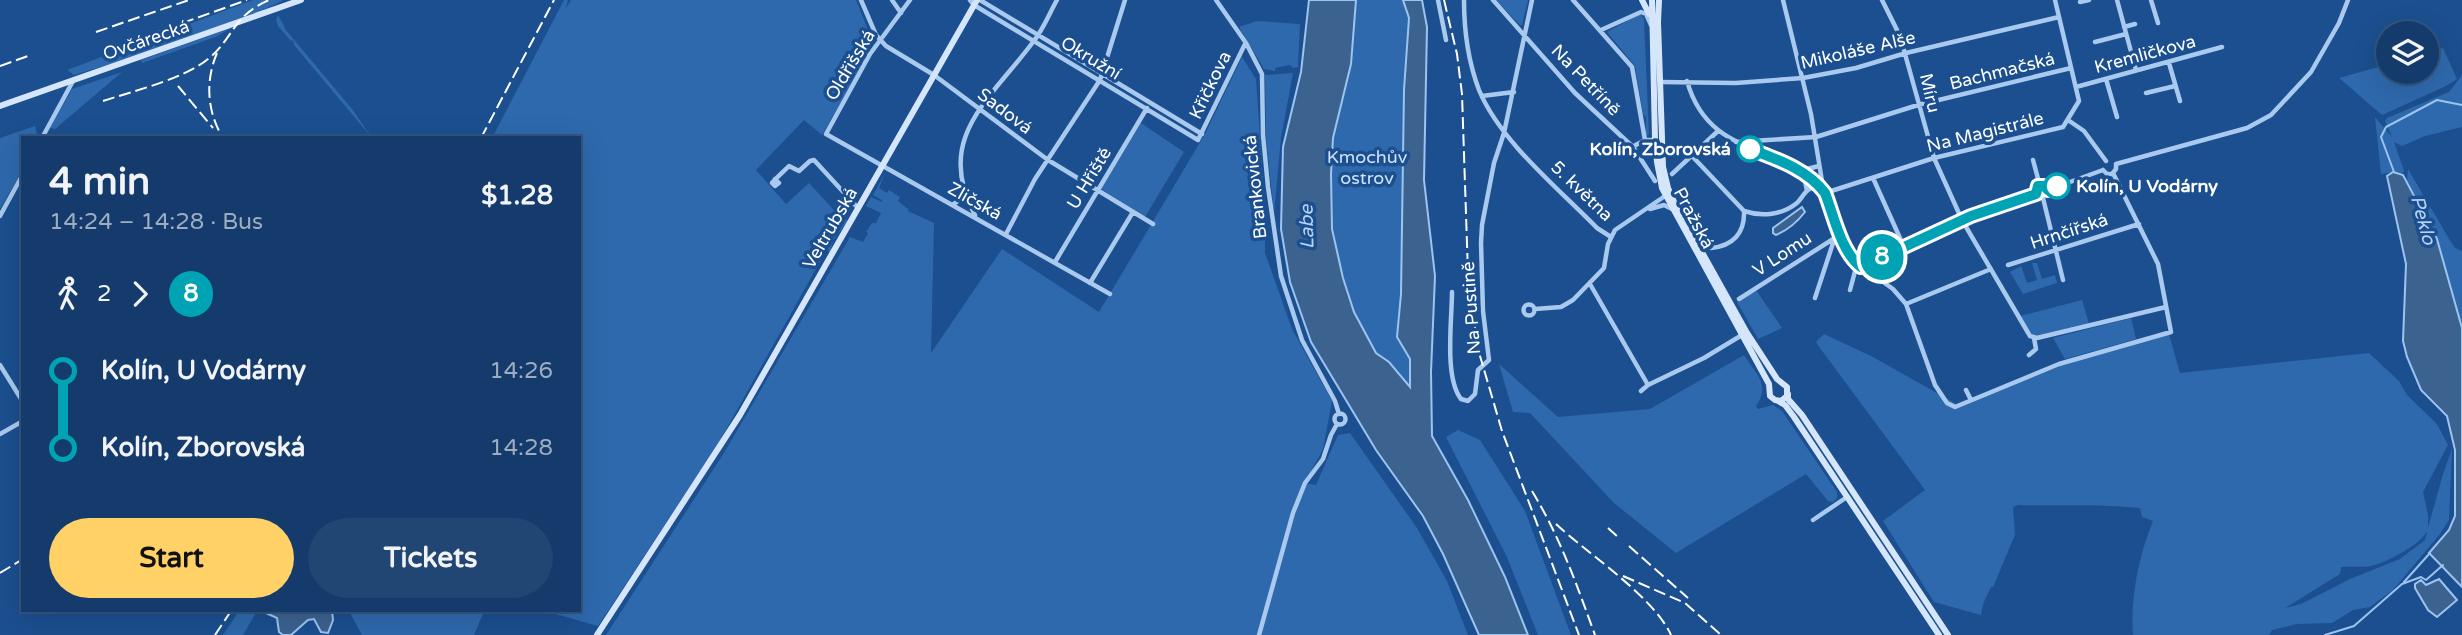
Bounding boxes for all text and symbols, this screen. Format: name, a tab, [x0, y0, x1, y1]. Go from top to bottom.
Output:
street label: Ovčárecká	[100, 15, 192, 65]
map controls	[2376, 21, 2439, 84]
button: layers	[2376, 21, 2439, 84]
street label: Oldřišská	[820, 26, 880, 104]
street label: Mikoláše Alše	[1799, 26, 1917, 74]
street label: Kremličkova	[2092, 30, 2198, 78]
street label: Okružní	[1057, 31, 1126, 85]
street label: Na Petříně	[1547, 40, 1625, 120]
street label: Křičkova	[1184, 47, 1236, 123]
street label: Bachmačská	[1947, 47, 2057, 95]
street label: Míru	[1915, 71, 1945, 115]
street label: Sadová	[973, 83, 1037, 139]
street label: Na Magistrále	[1924, 107, 2046, 157]
street label: Brankovická	[1239, 134, 1271, 240]
marker: Kolín, Zborovská	[1737, 136, 1763, 162]
place label: Kolín, Zborovská	[1590, 138, 1731, 160]
street label: U Hřiště	[1062, 143, 1116, 213]
park label: Kmochův ostrov	[1327, 146, 1408, 189]
street label: 5. května	[1546, 156, 1618, 226]
text: 4 min	[49, 159, 150, 205]
marker: Kolín, U Vodárny	[2044, 173, 2070, 199]
place label: Kolín, U Vodárny	[2076, 175, 2218, 197]
street label: Zličská	[944, 177, 1006, 225]
text: $1.28	[481, 180, 553, 211]
street label: Veltrubská	[798, 183, 862, 273]
street label: Pražská	[1669, 184, 1719, 252]
water label: Peklo	[2406, 193, 2440, 248]
water label: Labe	[1296, 203, 1318, 249]
text: 14:24 – 14:28 · Bus	[49, 208, 263, 236]
street label: Hrnčířská	[2027, 208, 2111, 254]
street label: V Lomu	[1748, 227, 1816, 281]
line badge: 8	[1859, 234, 1905, 280]
text: 8	[1874, 242, 1890, 271]
street label: Na Pustině	[1457, 261, 1485, 355]
icon: walk	[49, 275, 87, 313]
icon: forward	[121, 275, 159, 313]
text: 8	[183, 279, 199, 308]
text: 2	[97, 280, 111, 308]
text: Kolín, U Vodárny	[101, 355, 306, 386]
text: 14:26	[489, 357, 553, 385]
text: Kolín, Zborovská	[101, 432, 305, 463]
text: 14:28	[489, 434, 553, 462]
button: Start	[49, 518, 294, 598]
button: Tickets	[308, 518, 553, 598]

